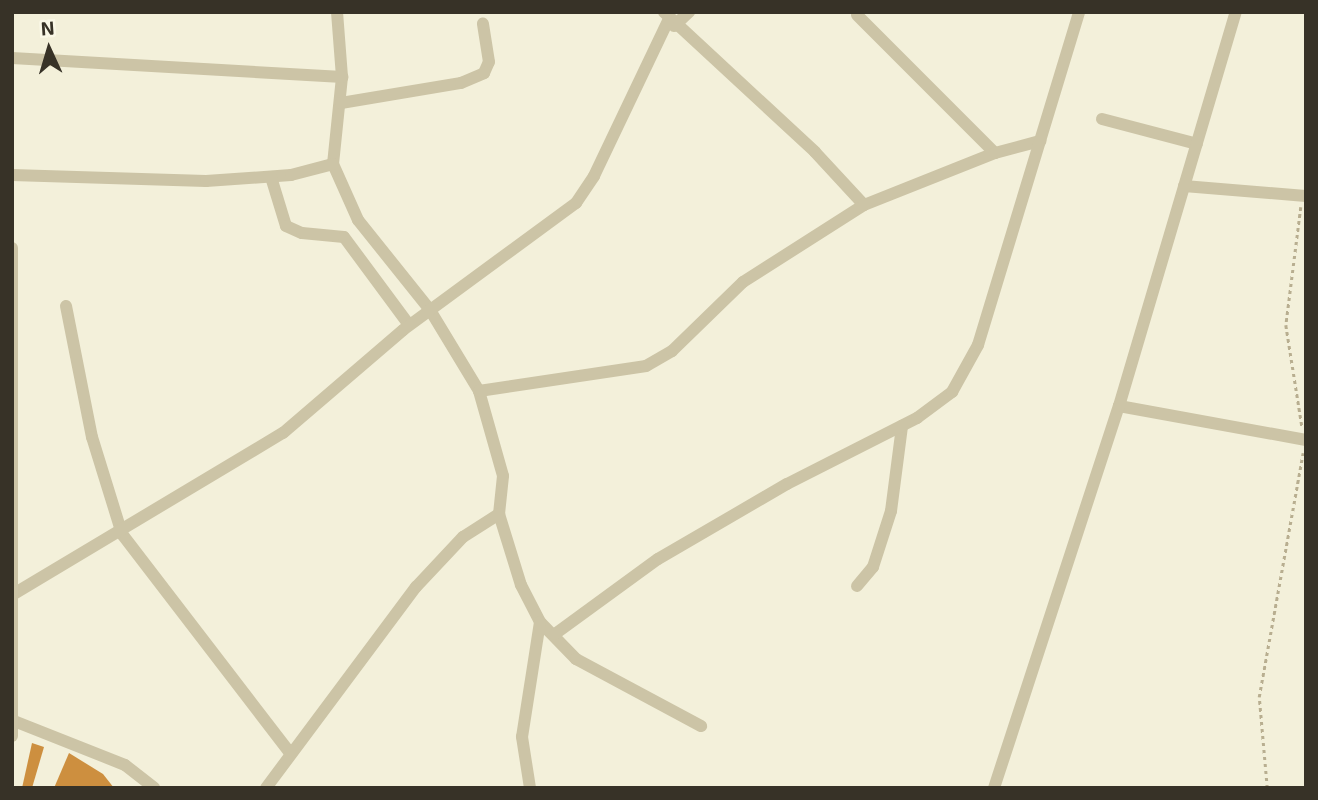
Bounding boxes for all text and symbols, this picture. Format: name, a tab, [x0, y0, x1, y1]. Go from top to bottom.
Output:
north arrow	[14, 14, 84, 84]
text: N	[40, 16, 55, 40]

